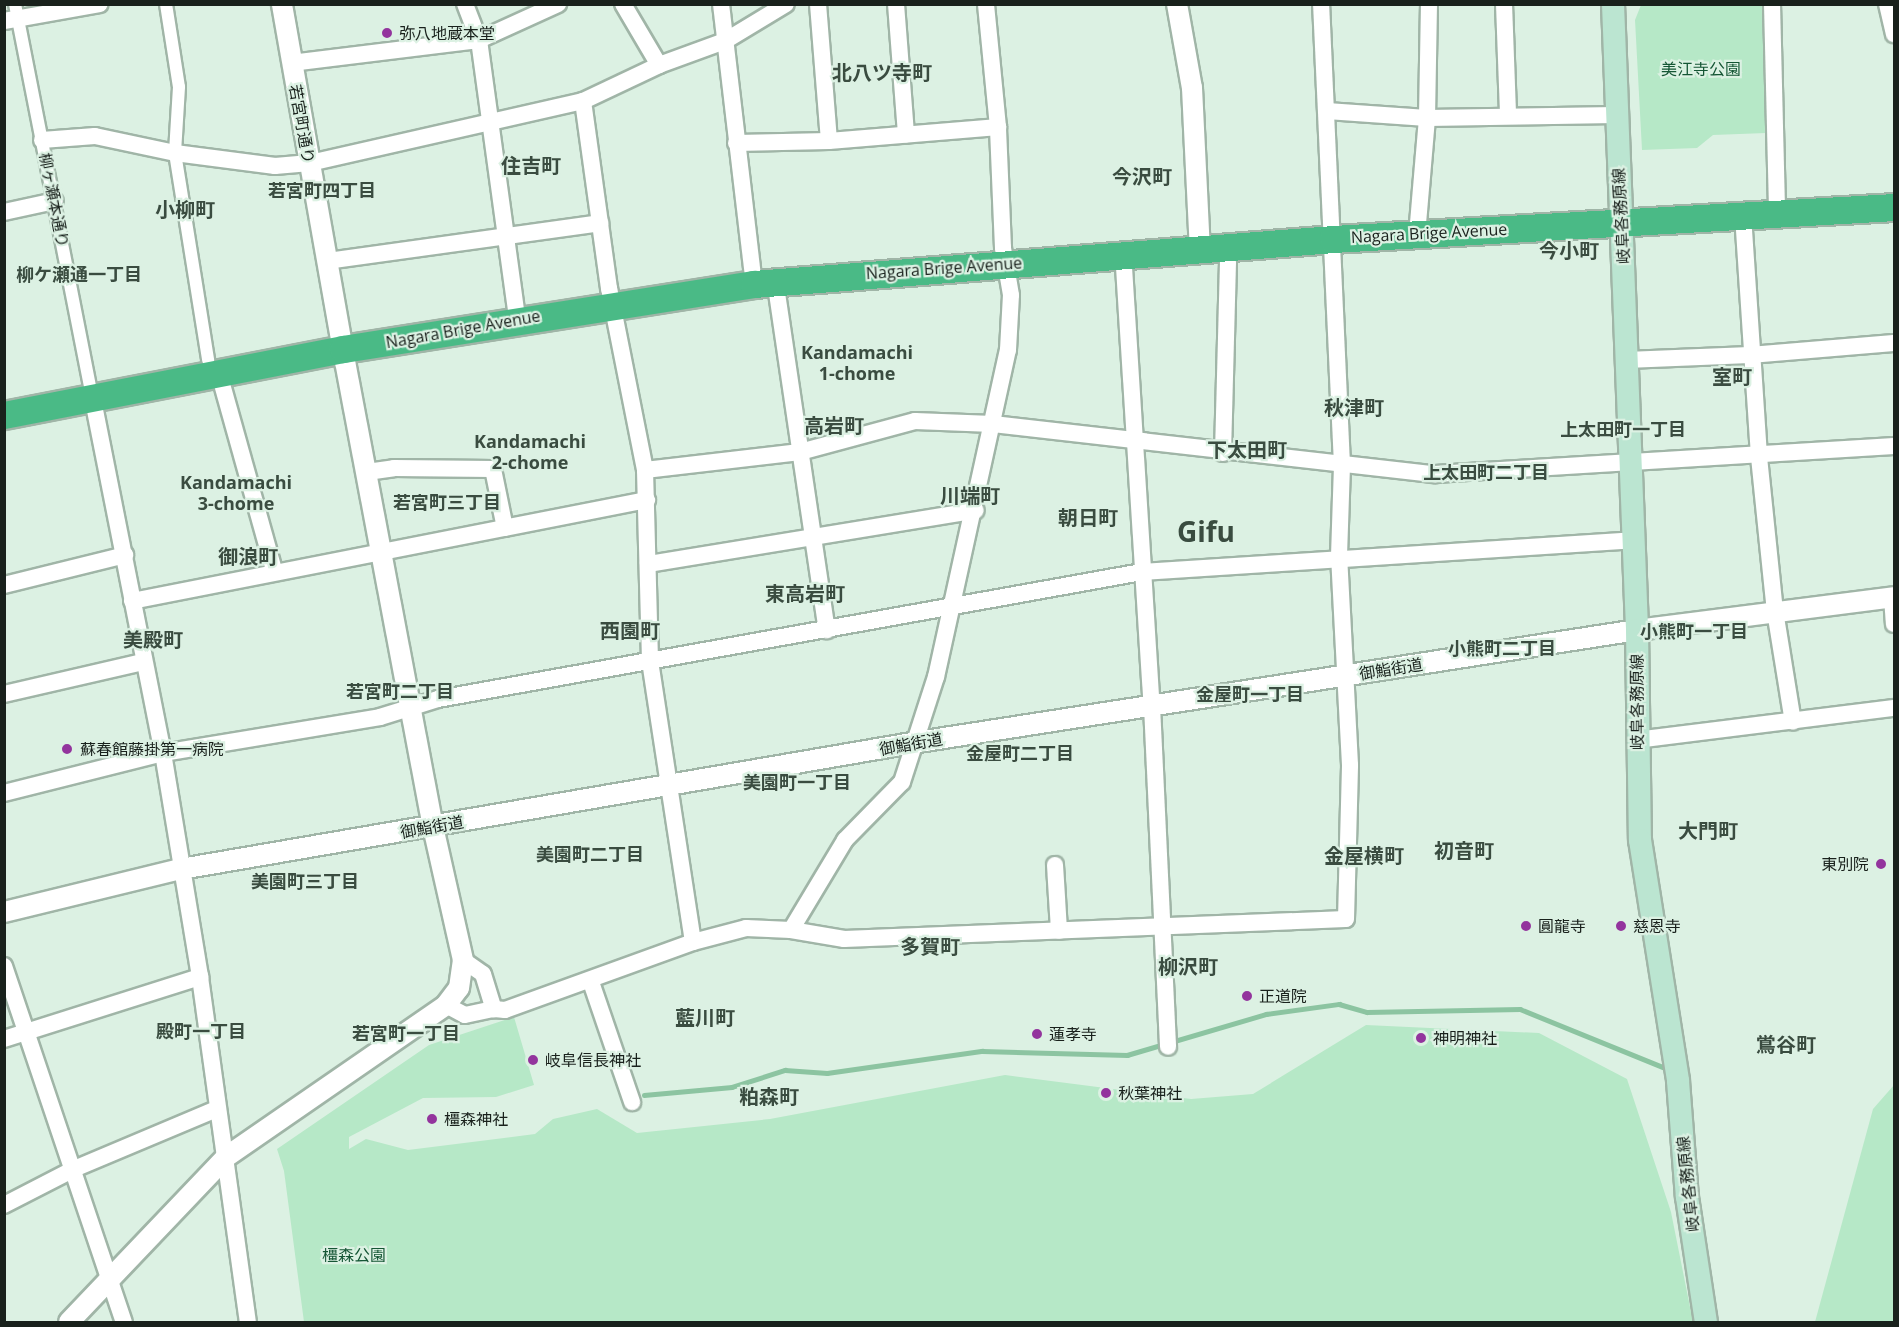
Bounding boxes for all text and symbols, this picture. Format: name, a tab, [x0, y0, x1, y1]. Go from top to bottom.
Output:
place label: 弥八地蔵本堂	[399, 23, 495, 43]
marker: 弥八地蔵本堂	[380, 26, 394, 40]
park label: 美江寺公園	[1661, 59, 1741, 79]
district label: 北八ツ寺町	[832, 60, 932, 84]
street label: 若宮町通り	[286, 83, 318, 165]
street label: 柳ヶ瀬本通り	[35, 151, 73, 249]
district label: 住吉町	[501, 153, 561, 177]
district label: 今沢町	[1112, 164, 1172, 188]
street label: 岐阜各務原線	[1609, 168, 1633, 264]
district label: 若宮町四丁目	[268, 179, 376, 201]
district label: 小柳町	[155, 197, 215, 221]
street label: Nagara Brige Avenue	[1350, 219, 1508, 247]
district label: 今小町	[1539, 238, 1599, 262]
street label: Nagara Brige Avenue	[865, 253, 1023, 283]
district label: 柳ケ瀬通一丁目	[16, 263, 142, 285]
street label: Nagara Brige Avenue	[384, 306, 542, 352]
district label: Kandamachi 1-chome	[801, 342, 913, 385]
district label: 室町	[1712, 364, 1752, 388]
district label: 秋津町	[1324, 395, 1384, 419]
district label: 高岩町	[804, 413, 864, 437]
district label: 上太田町一丁目	[1560, 418, 1686, 440]
district label: Kandamachi 2-chome	[474, 431, 586, 474]
district label: 下太田町	[1207, 437, 1287, 461]
district label: 上太田町二丁目	[1423, 461, 1549, 483]
district label: Kandamachi 3-chome	[180, 472, 292, 514]
district label: 川端町	[940, 483, 1000, 507]
district label: 若宮町三丁目	[393, 491, 501, 513]
district label: 朝日町	[1058, 505, 1118, 529]
district label: Gifu	[1177, 514, 1235, 548]
district label: 御浪町	[218, 544, 278, 568]
district label: 東高岩町	[765, 581, 845, 605]
district label: 西園町	[600, 618, 660, 642]
district label: 小熊町一丁目	[1640, 620, 1748, 642]
district label: 美殿町	[123, 627, 183, 651]
district label: 小熊町二丁目	[1448, 637, 1556, 659]
street label: 岐阜各務原線	[1627, 654, 1647, 750]
street label: 御鮨街道	[1358, 655, 1424, 683]
district label: 若宮町二丁目	[346, 680, 454, 702]
district label: 金屋町一丁目	[1196, 683, 1304, 705]
street label: 御鮨街道	[878, 729, 944, 759]
place label: 蘇春館藤掛第一病院	[80, 739, 224, 759]
marker: 蘇春館藤掛第一病院	[58, 740, 76, 758]
district label: 金屋町二丁目	[966, 742, 1074, 764]
district label: 美園町一丁目	[743, 771, 851, 793]
street label: 御鮨街道	[399, 812, 465, 842]
district label: 大門町	[1678, 818, 1738, 842]
district label: 初音町	[1434, 838, 1494, 862]
district label: 美園町二丁目	[536, 843, 644, 865]
district label: 金屋横町	[1324, 843, 1404, 867]
place label: 東別院	[1821, 854, 1869, 874]
marker: 東別院	[1874, 857, 1888, 871]
district label: 美園町三丁目	[251, 870, 359, 892]
place label: 圓龍寺	[1538, 916, 1586, 936]
place label: 慈恩寺	[1633, 916, 1681, 936]
marker: 圓龍寺	[1519, 919, 1533, 933]
marker: 慈恩寺	[1614, 919, 1628, 933]
district label: 多賀町	[900, 934, 960, 958]
district label: 柳沢町	[1158, 954, 1218, 978]
place label: 正道院	[1259, 986, 1307, 1006]
marker: 正道院	[1240, 989, 1254, 1003]
district label: 藍川町	[675, 1005, 735, 1029]
district label: 殿町一丁目	[156, 1020, 246, 1042]
district label: 若宮町一丁目	[352, 1022, 460, 1044]
place label: 蓮孝寺	[1049, 1024, 1097, 1044]
marker: 蓮孝寺	[1030, 1027, 1044, 1041]
place label: 神明神社	[1433, 1028, 1497, 1048]
marker: 神明神社	[1414, 1031, 1428, 1045]
district label: 鴬谷町	[1756, 1032, 1816, 1056]
place label: 岐阜信長神社	[545, 1050, 641, 1070]
marker: 岐阜信長神社	[526, 1053, 540, 1067]
place label: 秋葉神社	[1118, 1083, 1182, 1103]
district label: 粕森町	[739, 1084, 799, 1108]
marker: 秋葉神社	[1099, 1086, 1113, 1100]
place label: 橿森神社	[444, 1109, 508, 1129]
marker: 橿森神社	[425, 1112, 439, 1126]
street label: 岐阜各務原線	[1673, 1135, 1703, 1233]
park label: 橿森公園	[322, 1245, 386, 1265]

